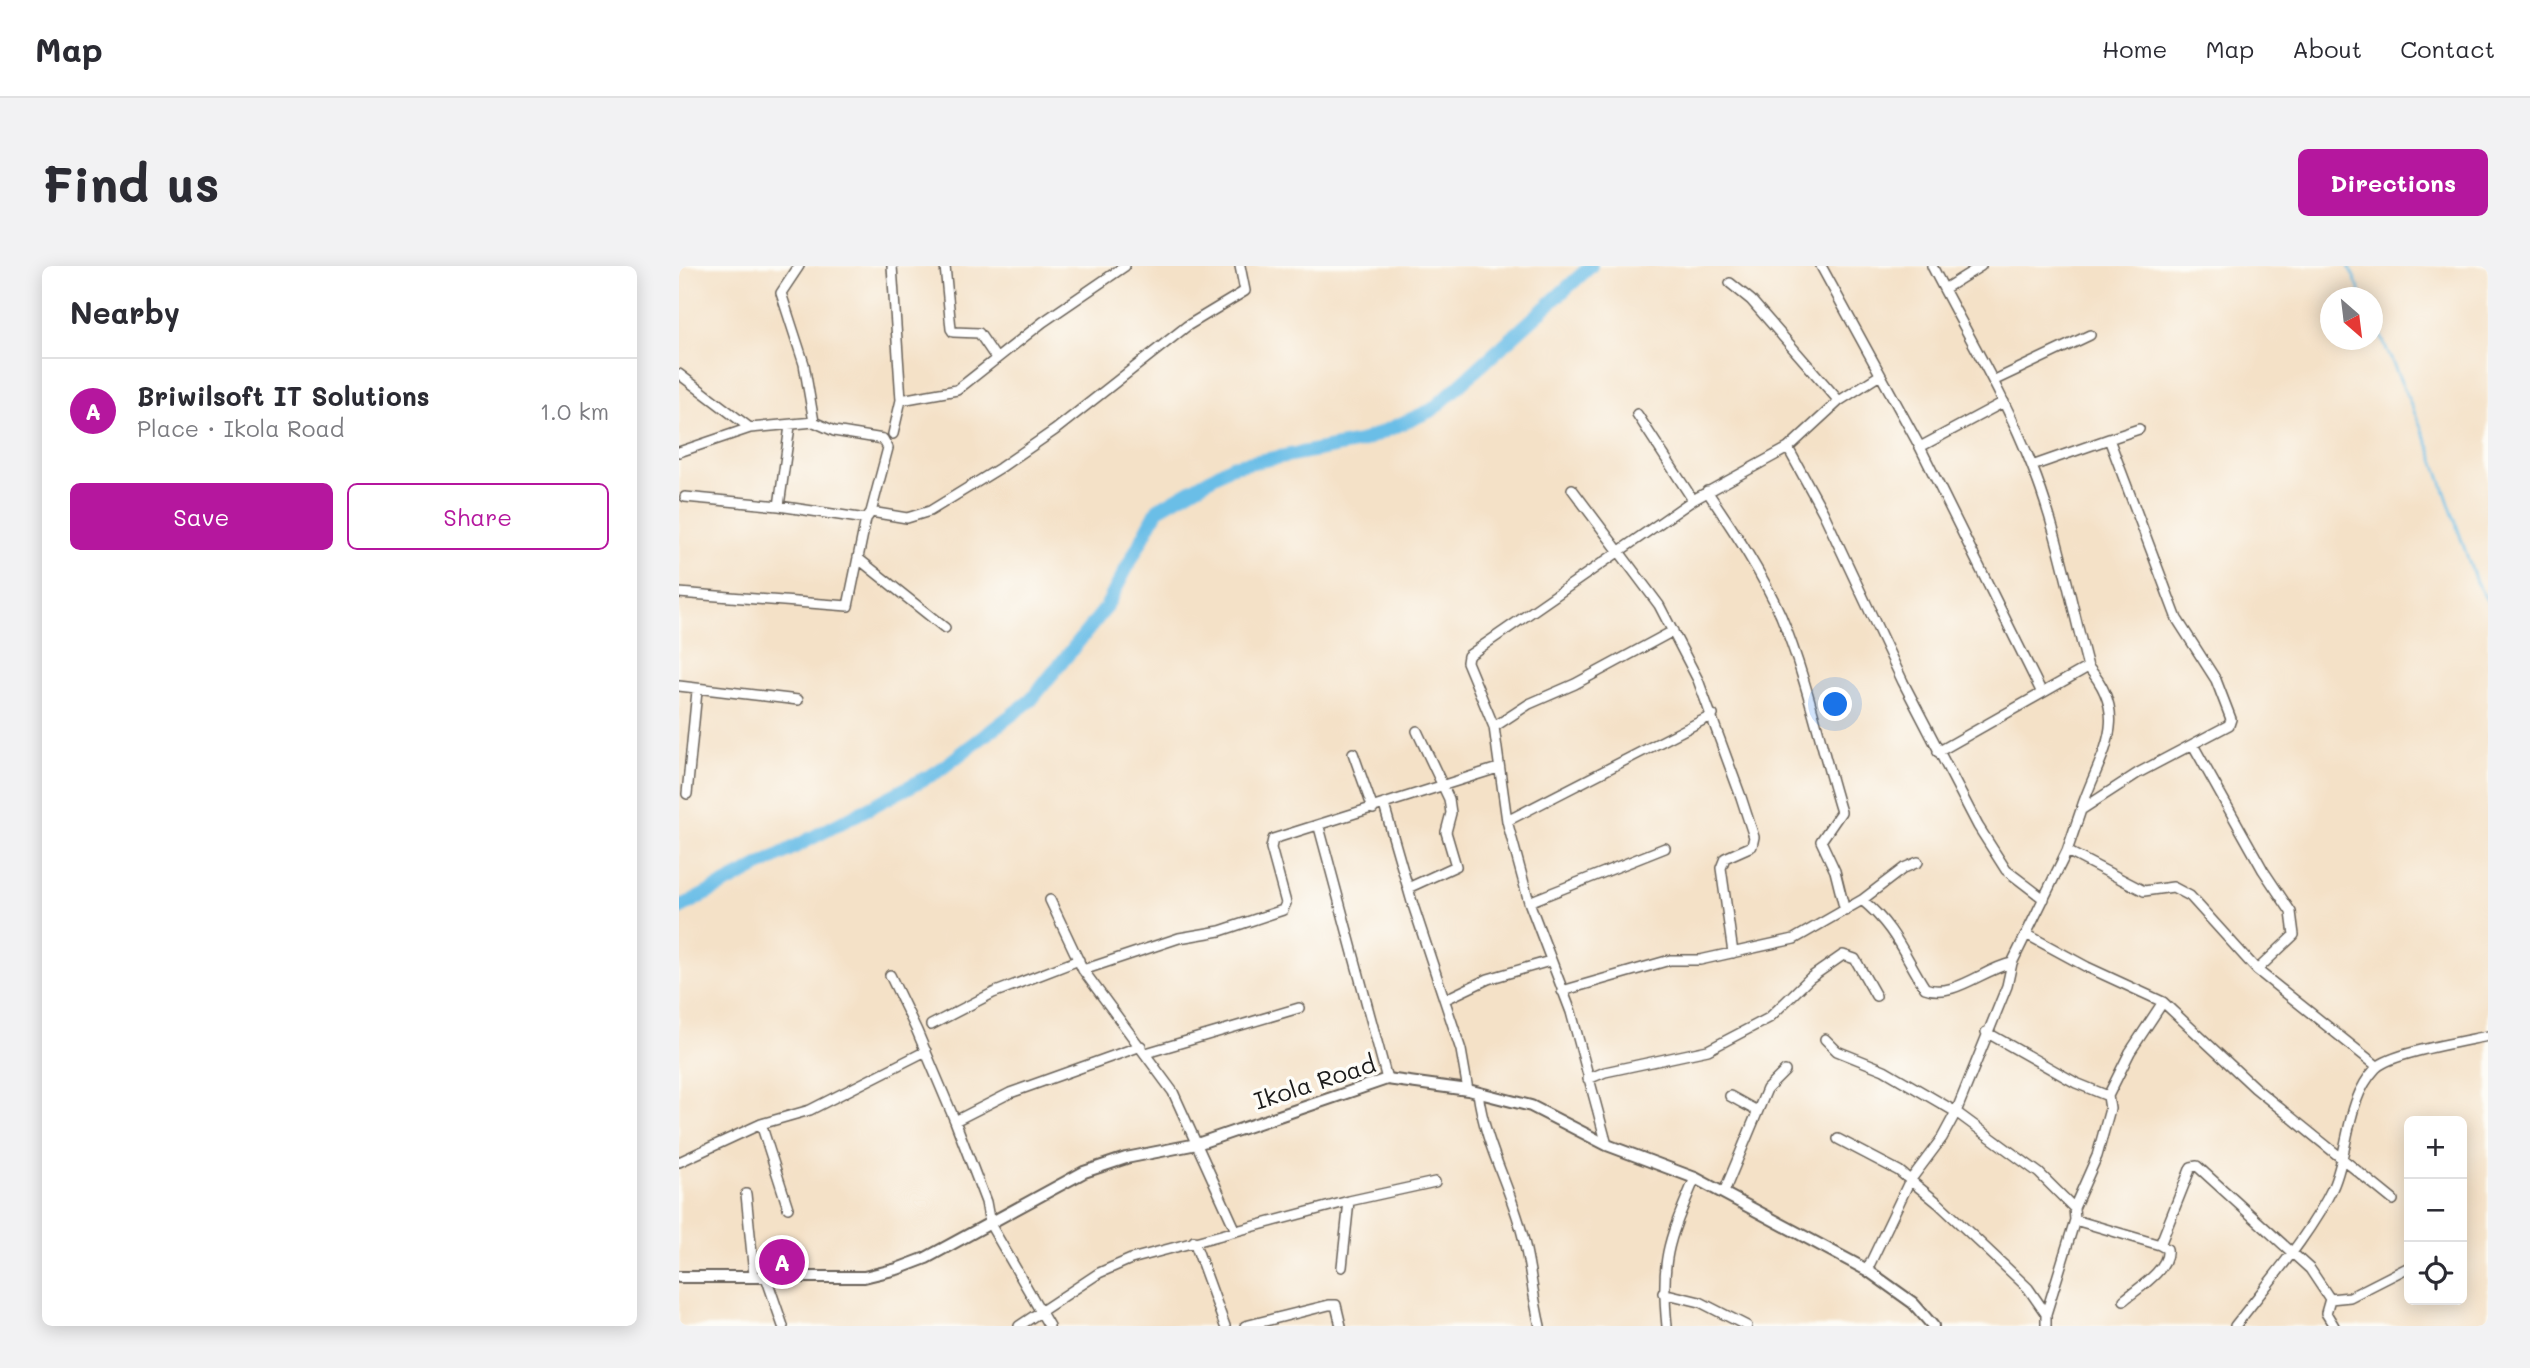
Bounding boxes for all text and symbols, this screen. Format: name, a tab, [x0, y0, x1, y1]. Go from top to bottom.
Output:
text: Map	[35, 27, 103, 70]
text: Home	[2102, 33, 2167, 64]
text: Map	[2205, 33, 2254, 64]
text: About	[2292, 33, 2362, 64]
text: Contact	[2400, 33, 2495, 64]
button: Directions	[2298, 149, 2488, 216]
text: Find us	[42, 151, 220, 214]
north arrow	[2320, 287, 2383, 350]
text: Nearby	[70, 292, 180, 332]
text: Briwilsoft IT Solutions	[137, 379, 430, 413]
text: A	[85, 396, 101, 426]
text: 1.0 km	[540, 396, 609, 426]
text: Place · Ikola Road	[137, 413, 344, 443]
button: Save	[70, 483, 333, 550]
button: Share	[347, 483, 609, 550]
your location	[1818, 687, 1852, 721]
street label: Ikola Road	[1250, 1047, 1379, 1116]
map controls	[2404, 1116, 2467, 1305]
button: +	[2404, 1116, 2467, 1179]
button: −	[2404, 1179, 2467, 1242]
pin: A	[759, 1236, 805, 1288]
button: locate	[2404, 1242, 2467, 1305]

